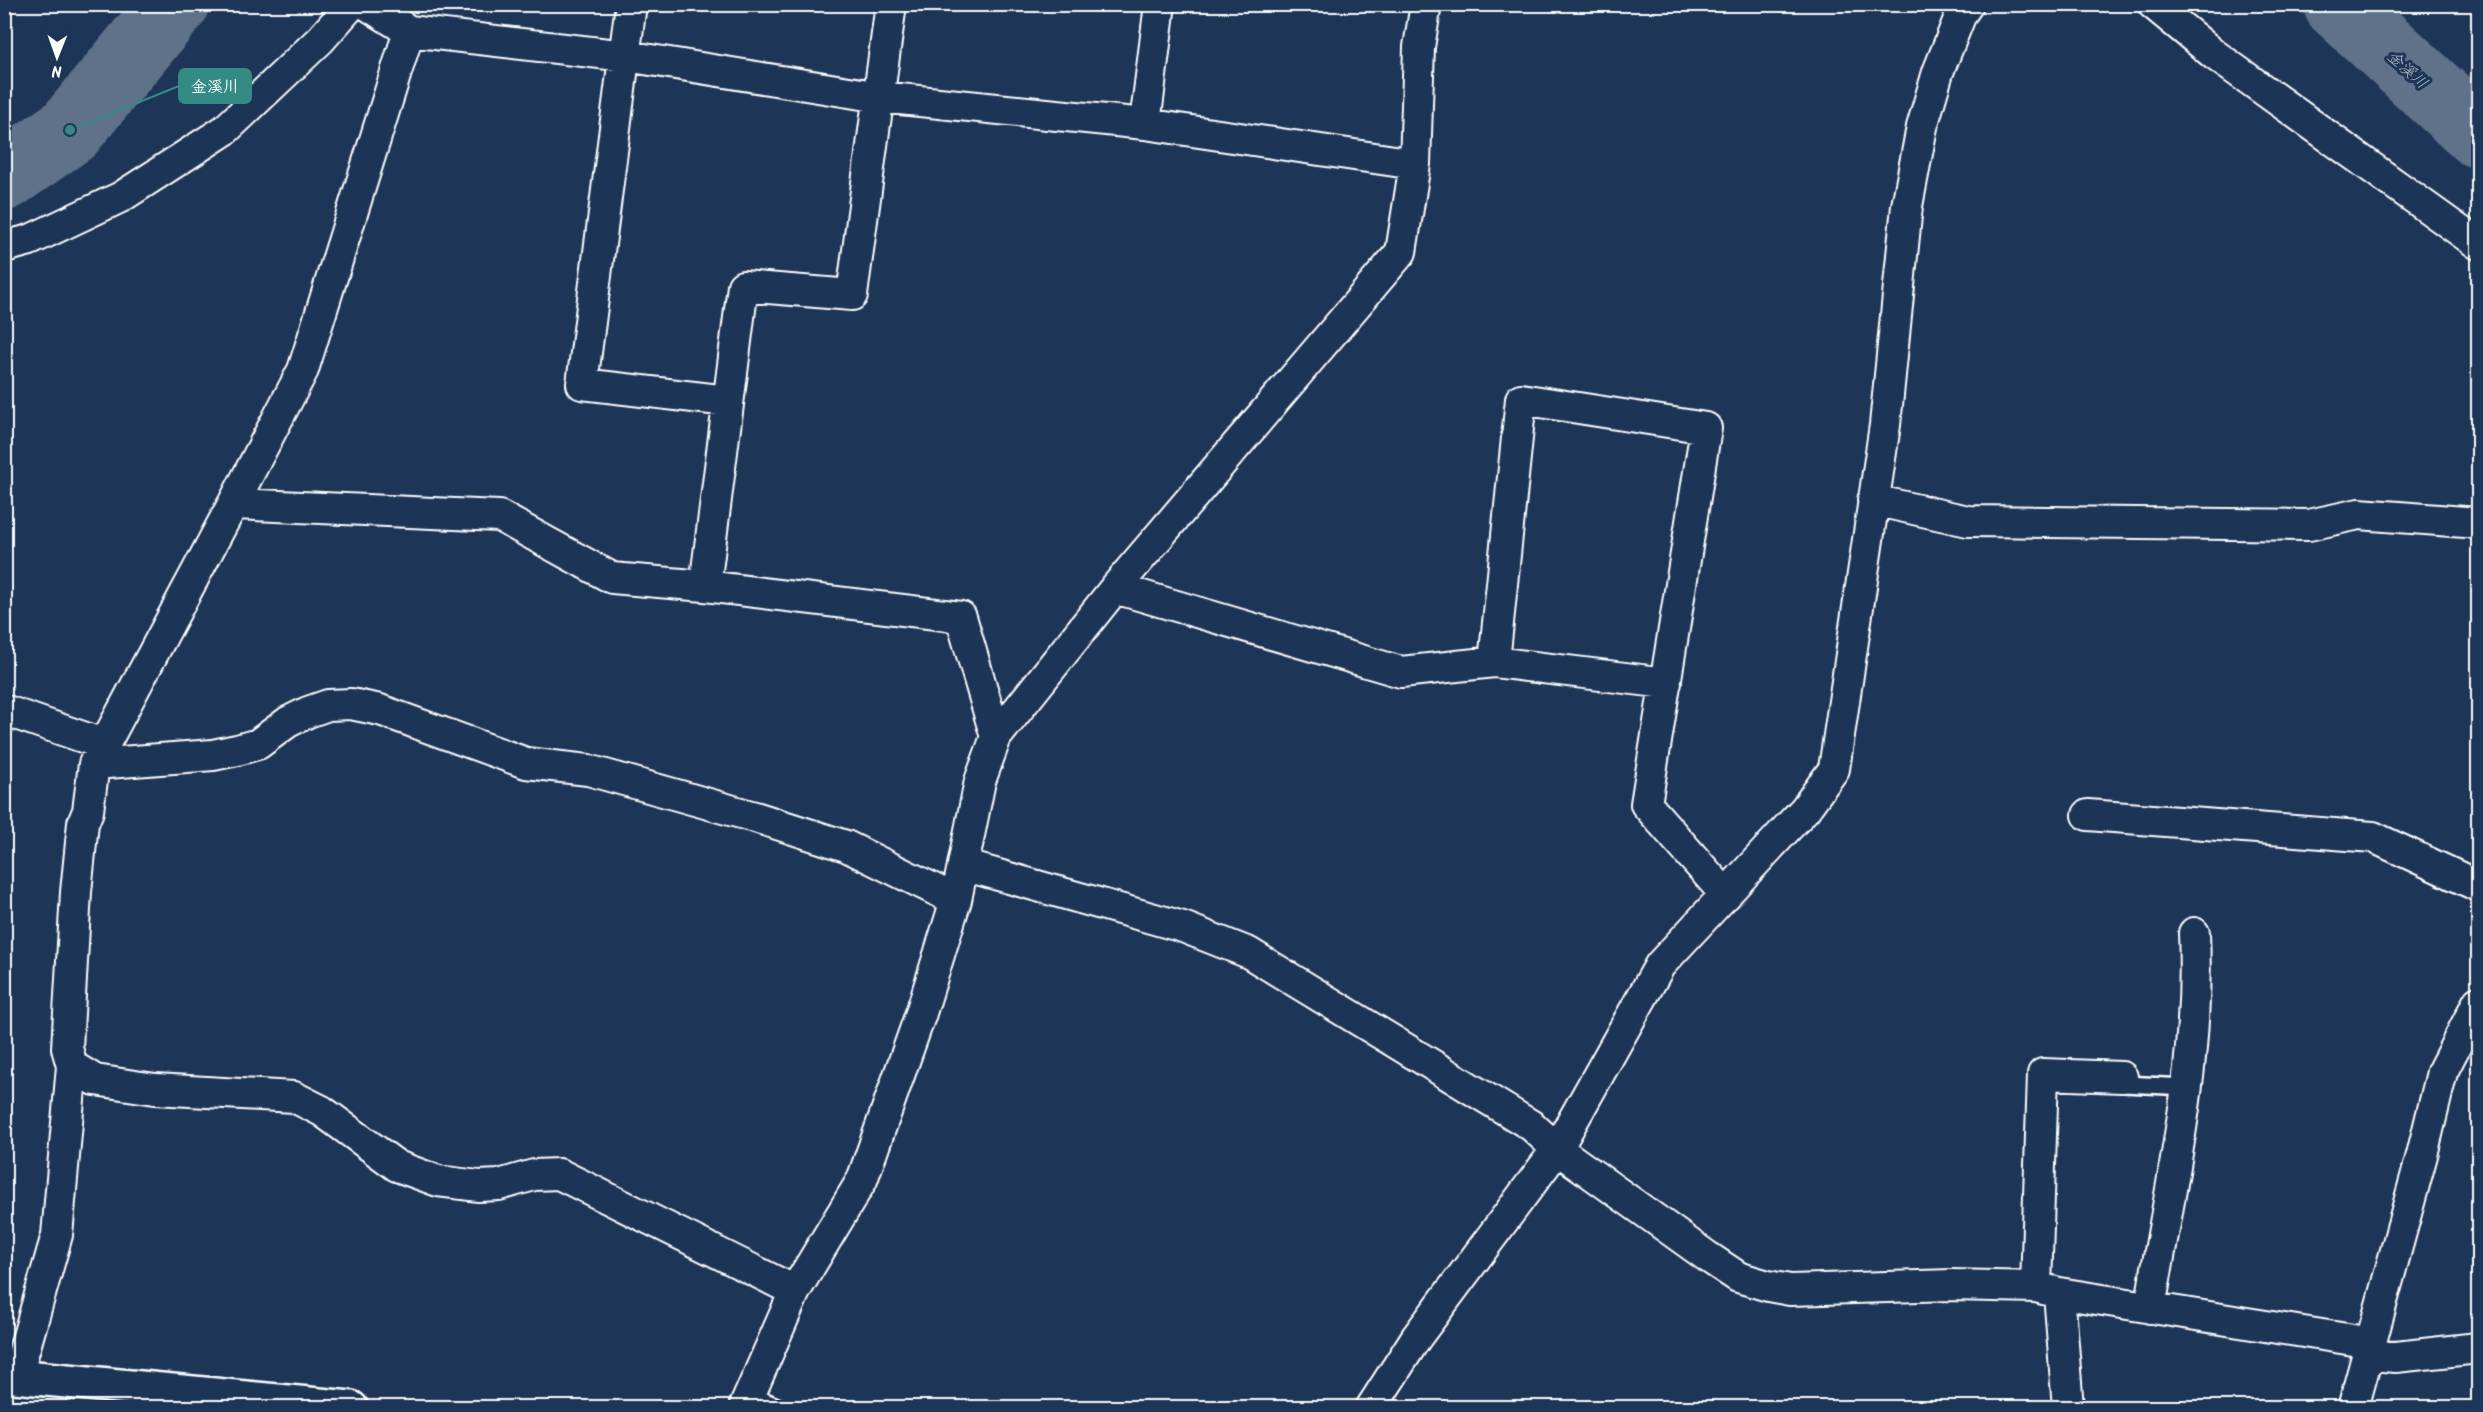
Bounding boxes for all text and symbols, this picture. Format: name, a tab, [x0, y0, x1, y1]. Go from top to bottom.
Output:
north arrow	[27, 27, 87, 87]
water label: 金溪川	[2381, 45, 2433, 95]
text: N	[51, 58, 62, 83]
callout: 金溪川	[179, 69, 251, 103]
text: 金溪川	[191, 75, 239, 100]

